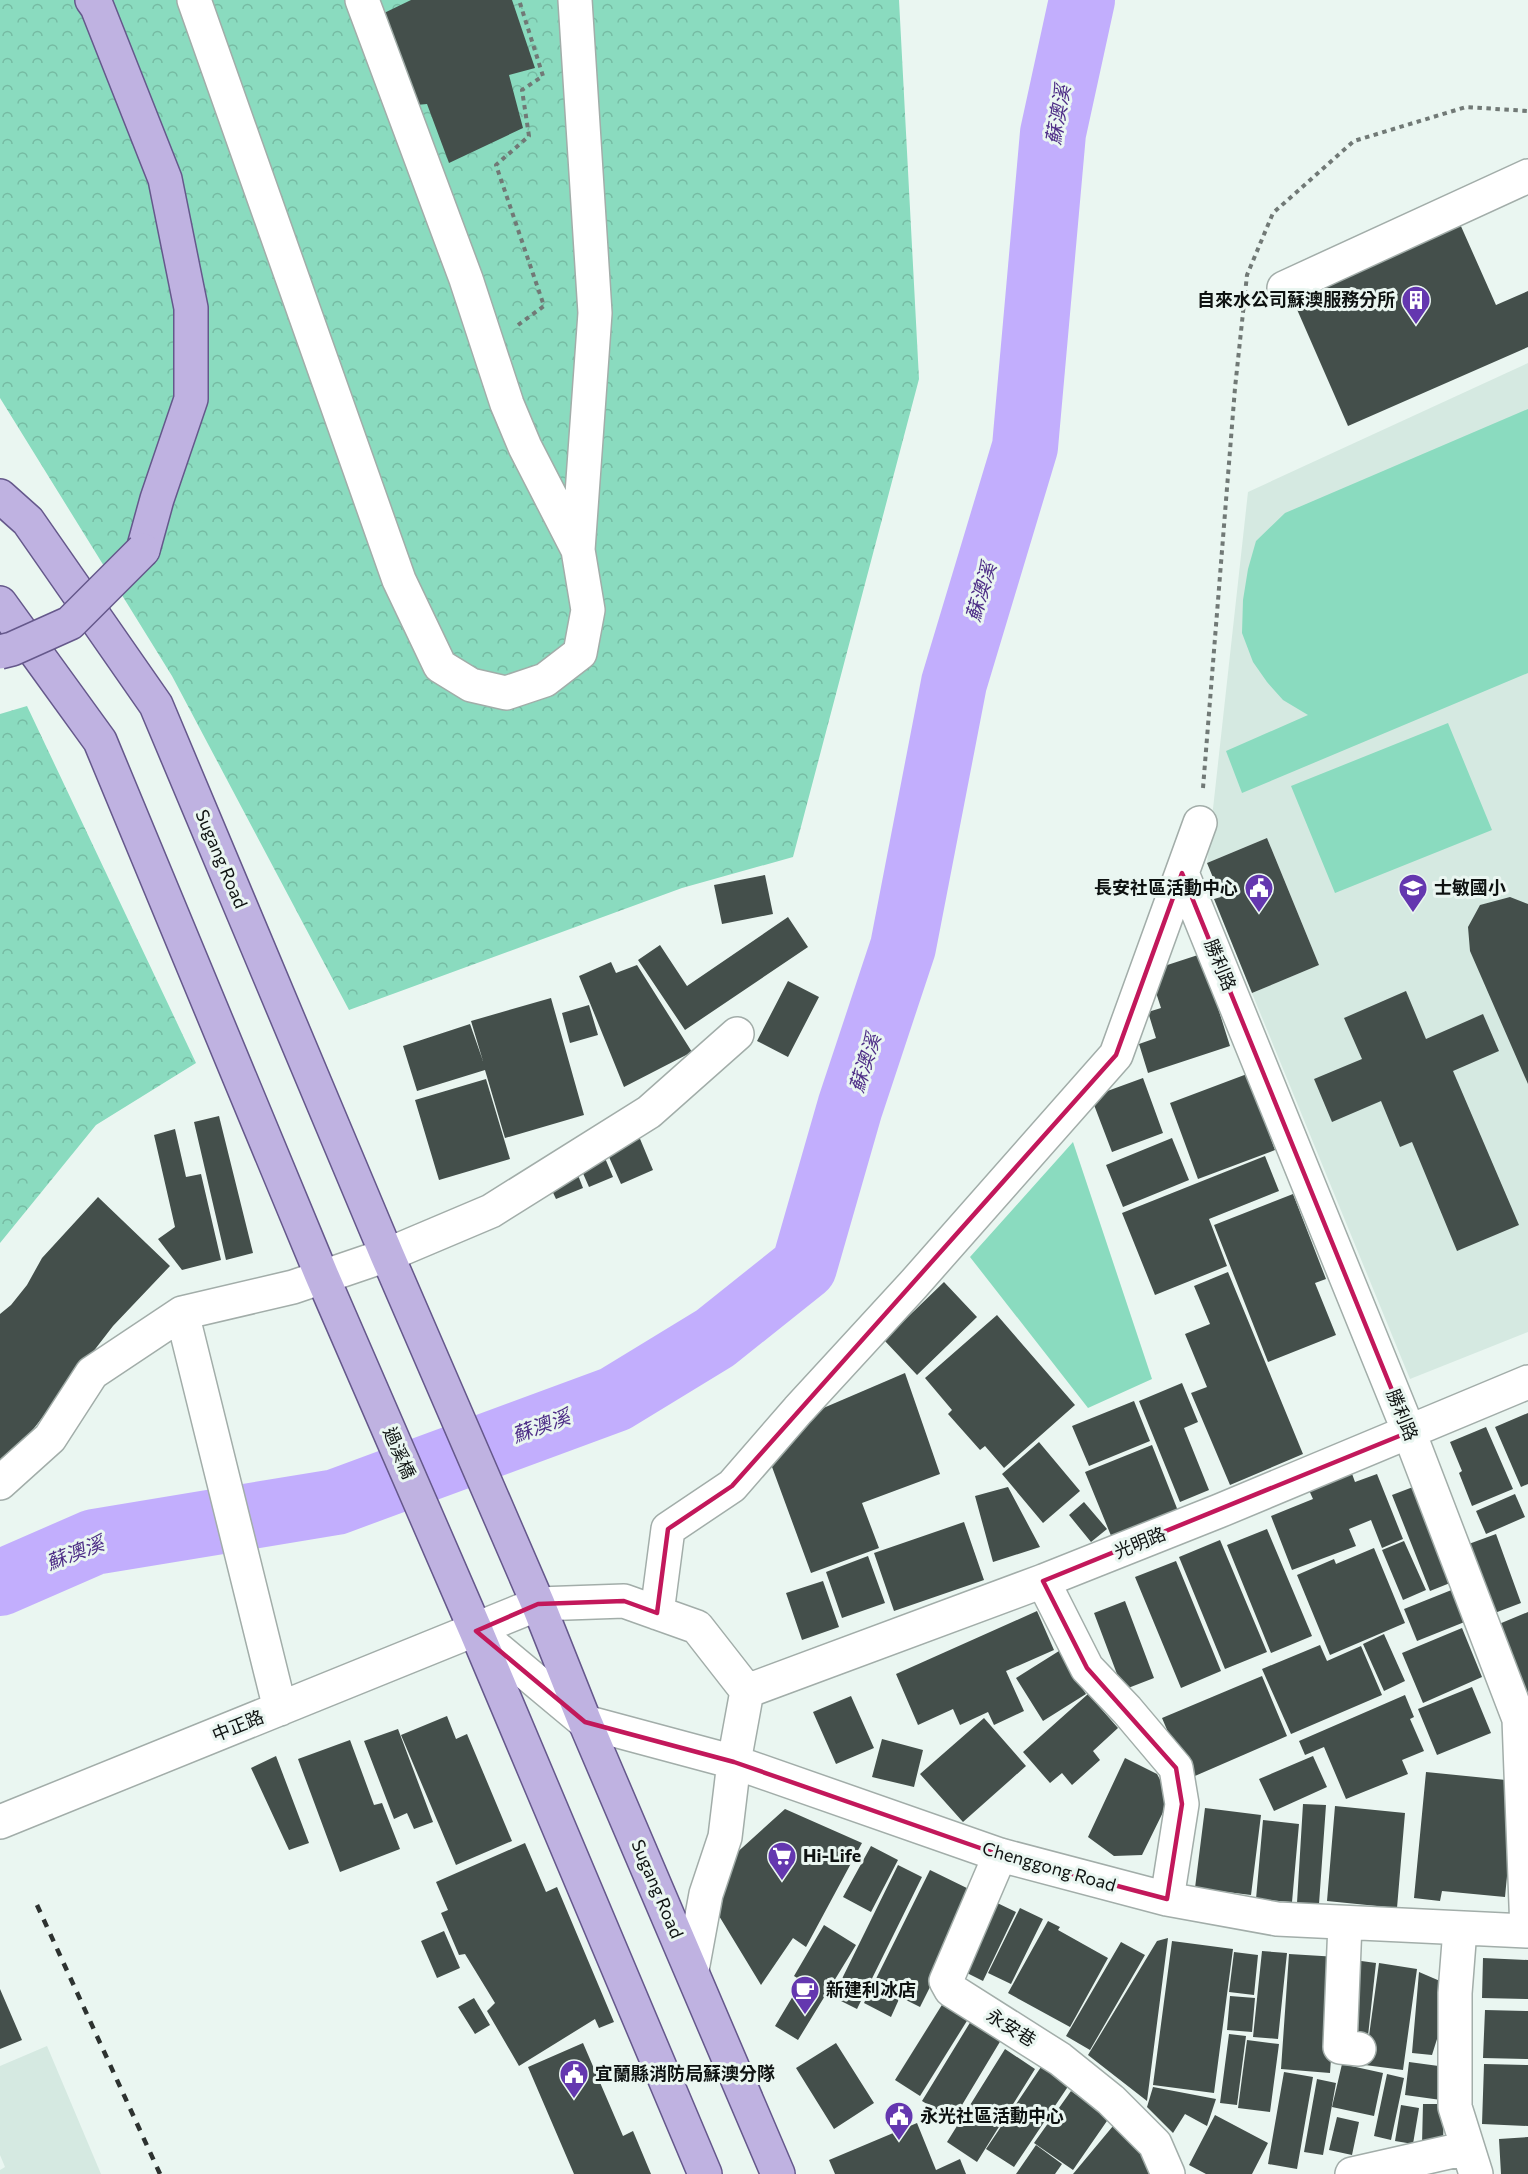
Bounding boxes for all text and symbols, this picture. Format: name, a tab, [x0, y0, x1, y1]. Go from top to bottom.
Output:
water label: 蘇澳溪	[1040, 80, 1075, 146]
building icon: 自來水公司蘇澳服務分所	[1400, 284, 1432, 326]
place label: 自來水公司蘇澳服務分所	[1197, 288, 1395, 310]
water label: 蘇澳溪	[960, 557, 1001, 624]
street label: Sugang Road	[191, 806, 253, 911]
public building icon: 長安社區活動中心	[1243, 872, 1275, 914]
school or university icon: 士敏國小	[1397, 872, 1429, 914]
place label: 長安社區活動中心	[1094, 876, 1238, 898]
place label: 士敏國小	[1434, 876, 1506, 898]
street label: 勝利路	[1201, 935, 1241, 994]
water label: 蘇澳溪	[843, 1028, 886, 1095]
street label: 勝利路	[1383, 1385, 1423, 1444]
water label: 蘇澳溪	[508, 1402, 576, 1447]
street label: 過溪橋	[379, 1423, 421, 1482]
street label: 光明路	[1110, 1522, 1169, 1562]
water label: 蘇澳溪	[42, 1529, 110, 1574]
street label: 中正路	[208, 1705, 267, 1745]
street label: Sugang Road	[627, 1836, 689, 1941]
street label: Chenggong Road	[980, 1836, 1119, 1896]
supermarket icon: Hi-Life	[766, 1840, 798, 1882]
place label: Hi-Life	[803, 1844, 861, 1866]
cafe icon: 新建利冰店	[789, 1974, 821, 2016]
place label: 新建利冰店	[826, 1978, 916, 2000]
street label: 永安巷	[983, 2004, 1040, 2051]
public building icon: 宜蘭縣消防局蘇澳分隊	[558, 2058, 590, 2100]
place label: 宜蘭縣消防局蘇澳分隊	[595, 2062, 775, 2084]
public building icon: 永光社區活動中心	[883, 2100, 915, 2142]
place label: 永光社區活動中心	[920, 2104, 1064, 2126]

